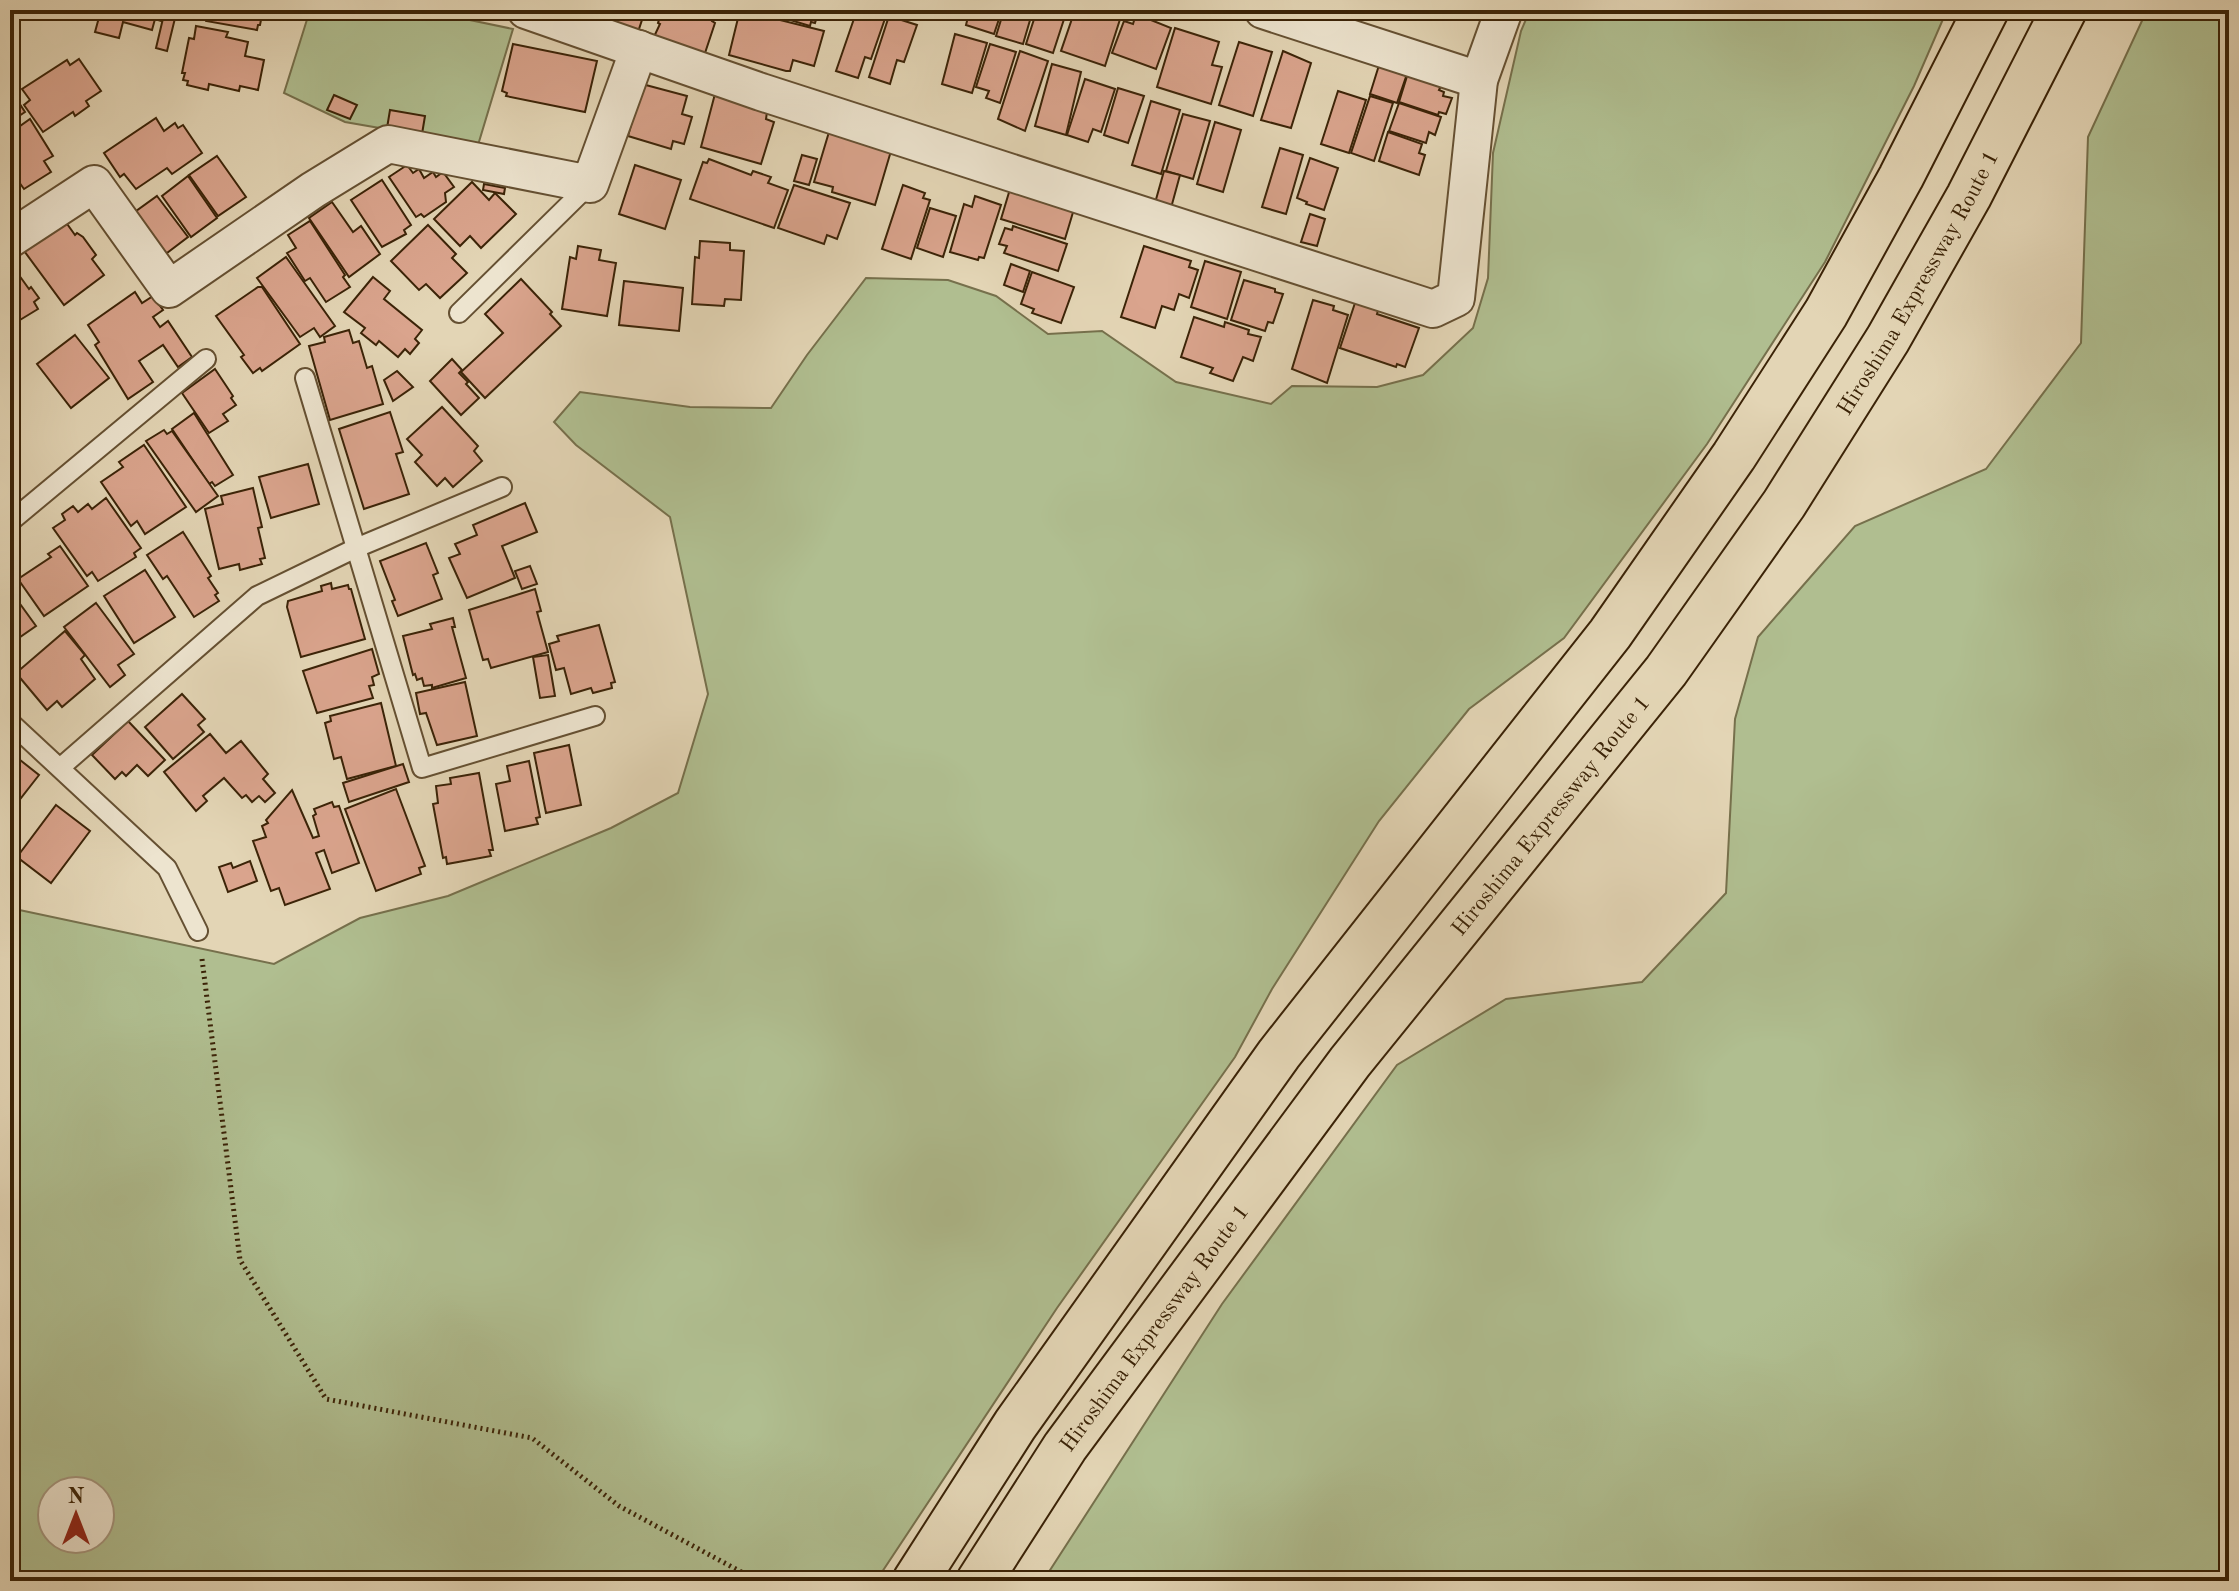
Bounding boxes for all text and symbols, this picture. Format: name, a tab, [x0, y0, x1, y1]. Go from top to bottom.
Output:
street label: Hiroshima Expressway Route 1	[1834, 147, 2003, 420]
street label: Hiroshima Expressway Route 1	[1448, 692, 1655, 940]
street label: Hiroshima Expressway Route 1	[1057, 1201, 1254, 1456]
north arrow	[36, 1475, 116, 1555]
text: N	[68, 1486, 85, 1508]

